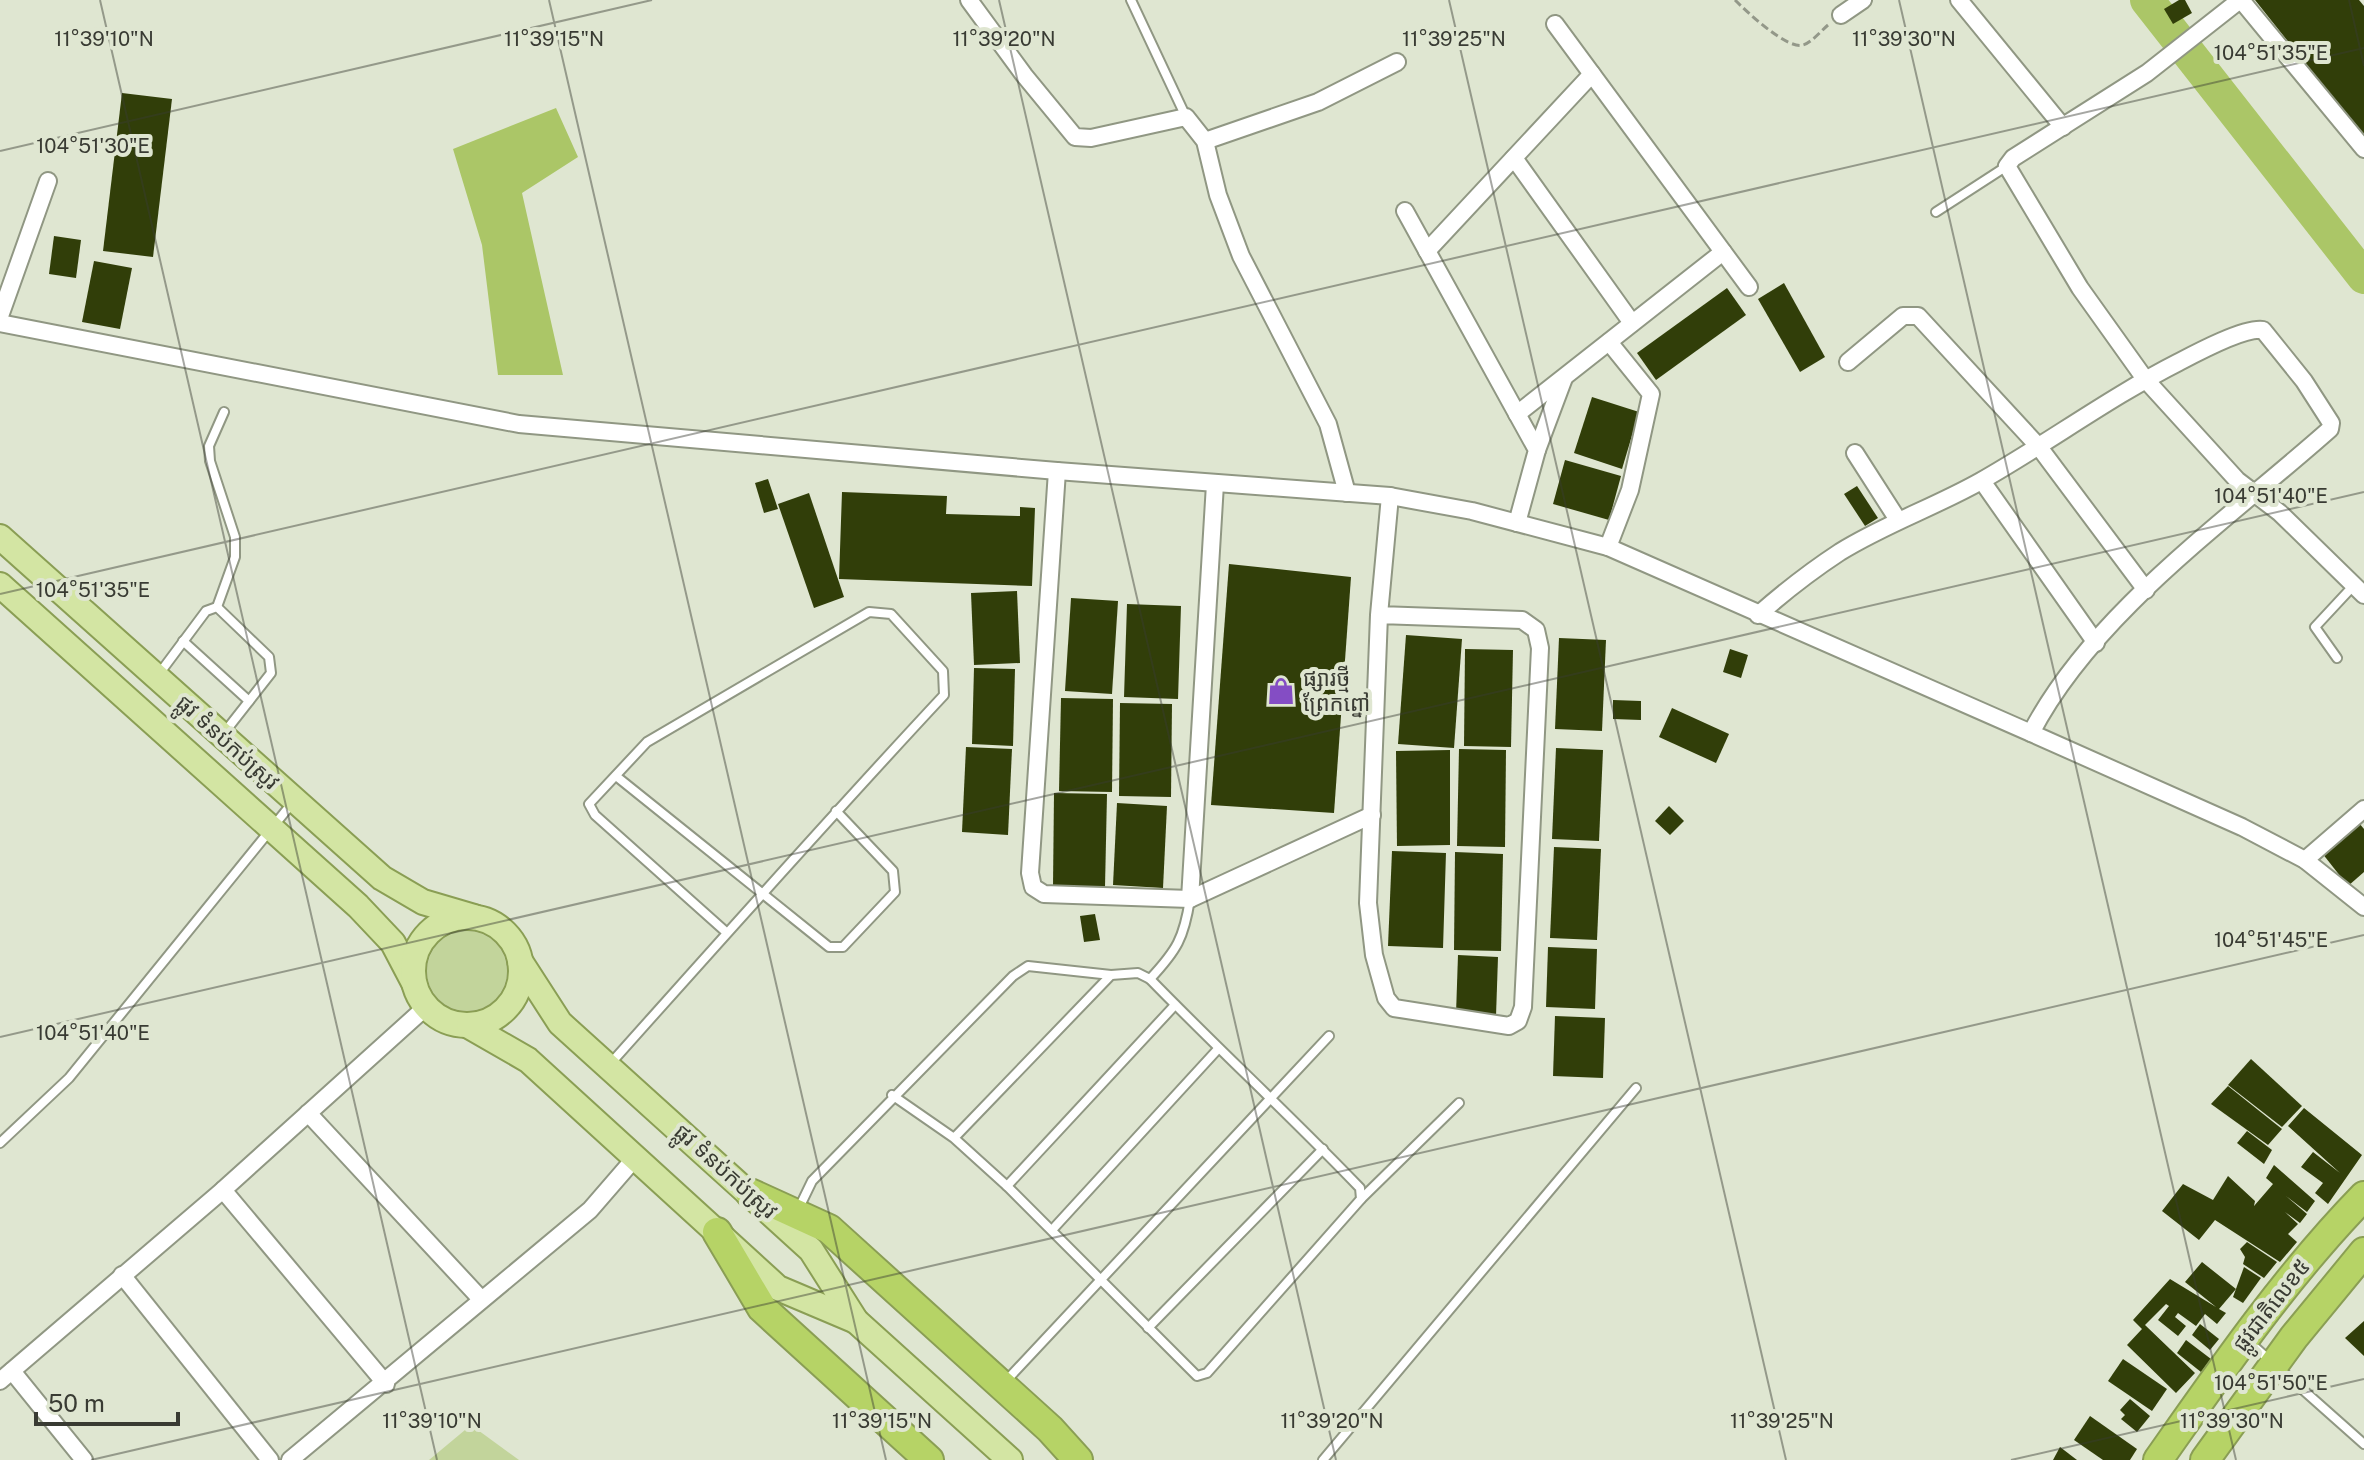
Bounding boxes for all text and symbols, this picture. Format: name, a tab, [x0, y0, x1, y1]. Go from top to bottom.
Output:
text: 11°39'10"N	[54, 27, 154, 51]
text: 11°39'15"N	[504, 27, 604, 51]
text: 11°39'20"N	[952, 27, 1056, 51]
text: 11°39'25"N	[1402, 27, 1506, 51]
text: 11°39'30"N	[1852, 27, 1956, 51]
text: 104°51'35"E	[2214, 41, 2328, 65]
text: 104°51'30"E	[36, 134, 150, 158]
text: 104°51'40"E	[2214, 484, 2328, 508]
text: 104°51'35"E	[36, 578, 150, 602]
place label: ផ្សារថ្មី ព្រែកព្នៅ	[1303, 665, 1370, 718]
shop icon: ផ្សារថ្មី ព្រែកព្នៅ	[1266, 676, 1296, 706]
street label: ផ្លូវ ទំនប់កប់ស្រូវ	[166, 689, 285, 801]
text: 104°51'45"E	[2214, 928, 2328, 952]
text: 104°51'40"E	[36, 1021, 150, 1045]
street label: ផ្លូវ ទំនប់កប់ស្រូវ	[664, 1118, 783, 1230]
street label: ផ្លូវជាតិលេខ៥	[2227, 1254, 2321, 1361]
text: 104°51'50"E	[2214, 1371, 2328, 1395]
scale bar	[36, 1376, 178, 1426]
text: 50 m	[48, 1389, 105, 1417]
text: 11°39'10"N	[382, 1409, 482, 1433]
text: 11°39'15"N	[832, 1409, 932, 1433]
text: 11°39'20"N	[1280, 1409, 1384, 1433]
text: 11°39'25"N	[1730, 1409, 1834, 1433]
text: 11°39'30"N	[2180, 1409, 2284, 1433]

